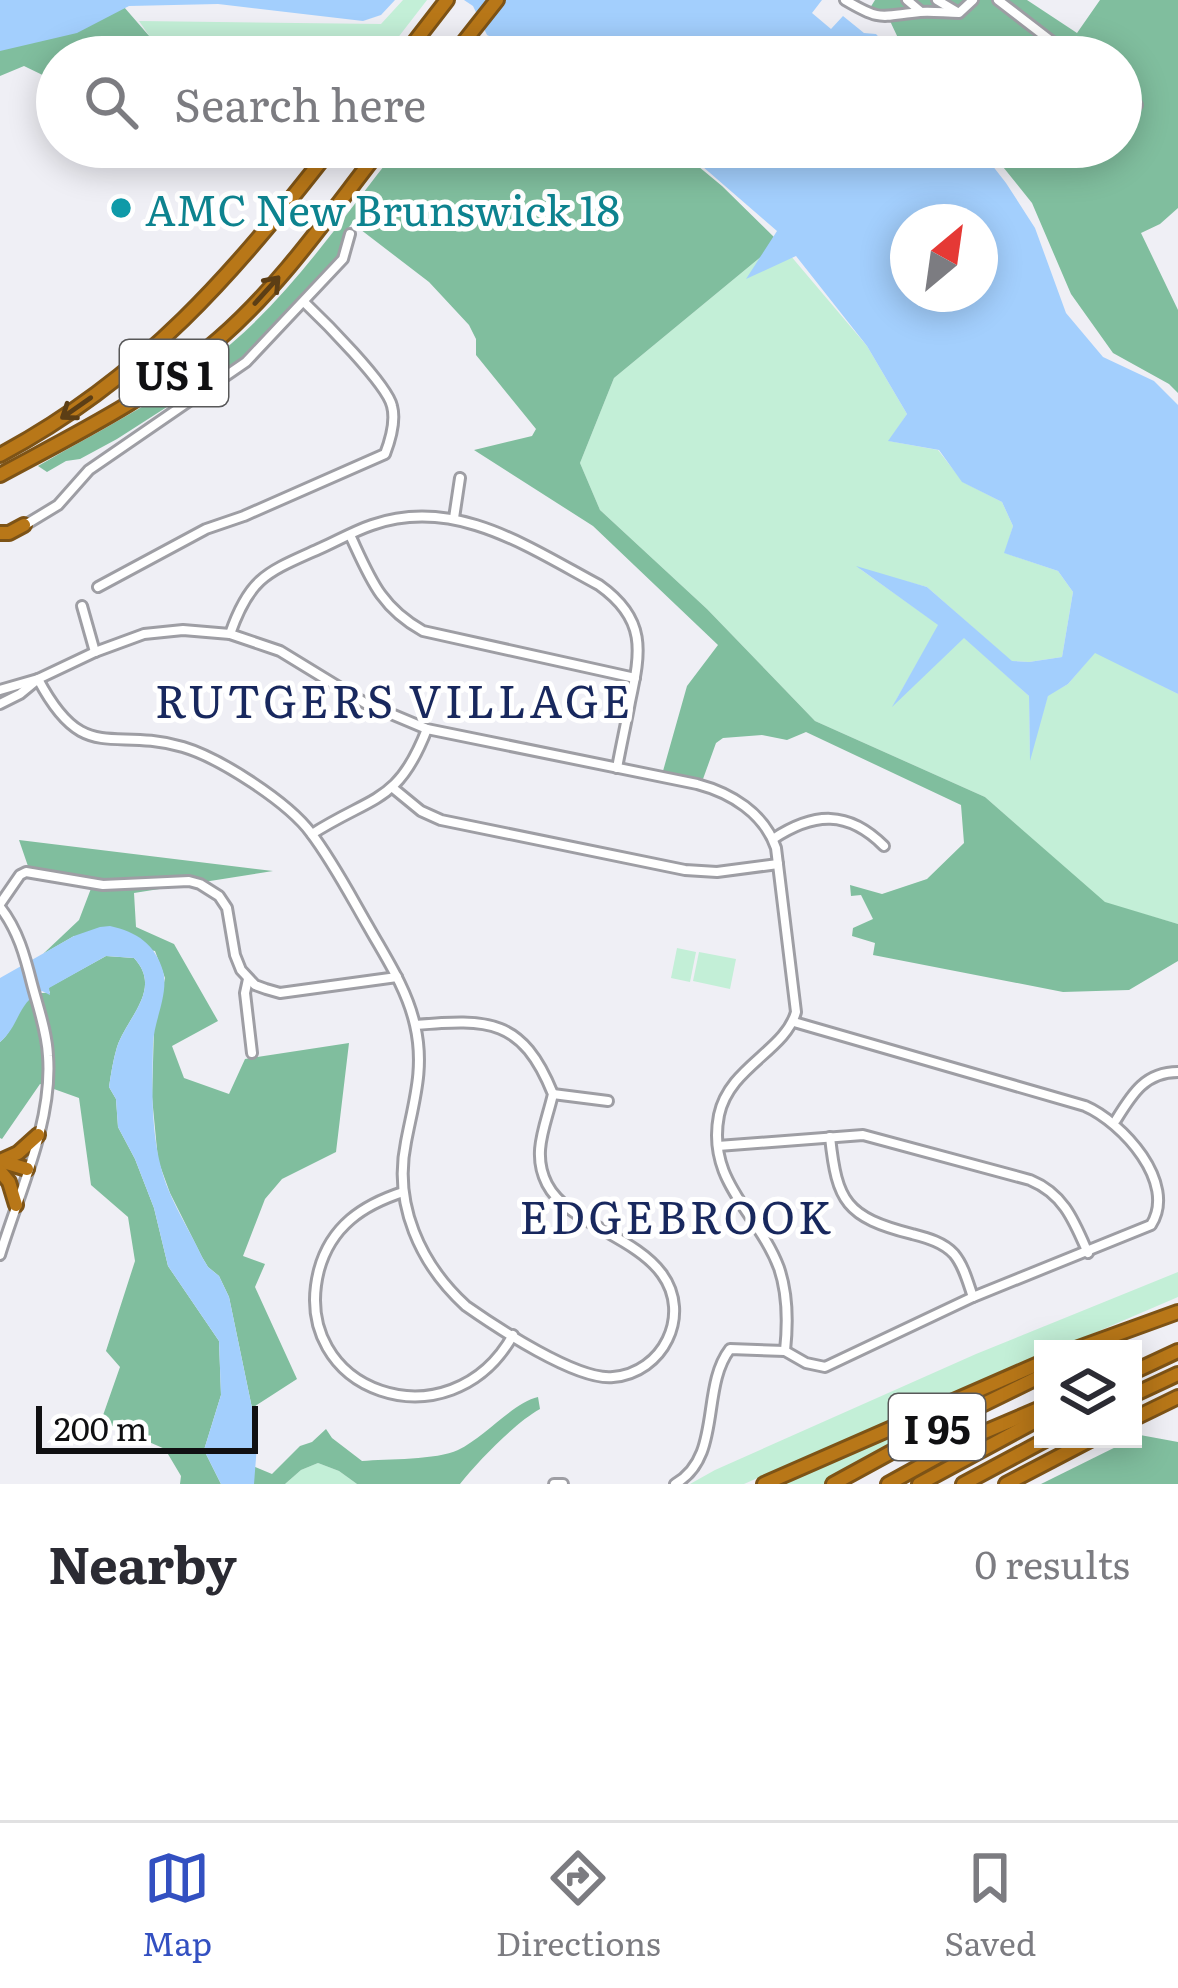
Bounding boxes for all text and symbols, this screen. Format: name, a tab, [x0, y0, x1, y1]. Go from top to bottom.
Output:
search box	[36, 36, 1142, 168]
icon: search	[78, 69, 144, 135]
text: Search here	[174, 69, 426, 136]
place label: AMC New Brunswick 18	[145, 177, 620, 239]
marker: AMC New Brunswick 18	[108, 195, 134, 221]
north arrow	[890, 204, 998, 312]
one-way arrow	[253, 275, 280, 306]
road number: US 1	[120, 340, 228, 406]
one-way arrow	[60, 395, 94, 420]
district label: RUTGERS VILLAGE	[155, 665, 633, 732]
district label: EDGEBROOK	[519, 1181, 835, 1248]
map controls	[1034, 1340, 1142, 1448]
button: layers	[1034, 1340, 1142, 1448]
road number: I 95	[889, 1394, 985, 1460]
scale bar	[36, 1400, 258, 1453]
text: 200 m	[54, 1402, 148, 1451]
text: Nearby	[48, 1524, 237, 1600]
text: 0 results	[975, 1533, 1130, 1591]
tab: Map	[142, 1845, 212, 1966]
tab: Directions	[496, 1845, 661, 1966]
tab: Saved	[944, 1845, 1036, 1966]

